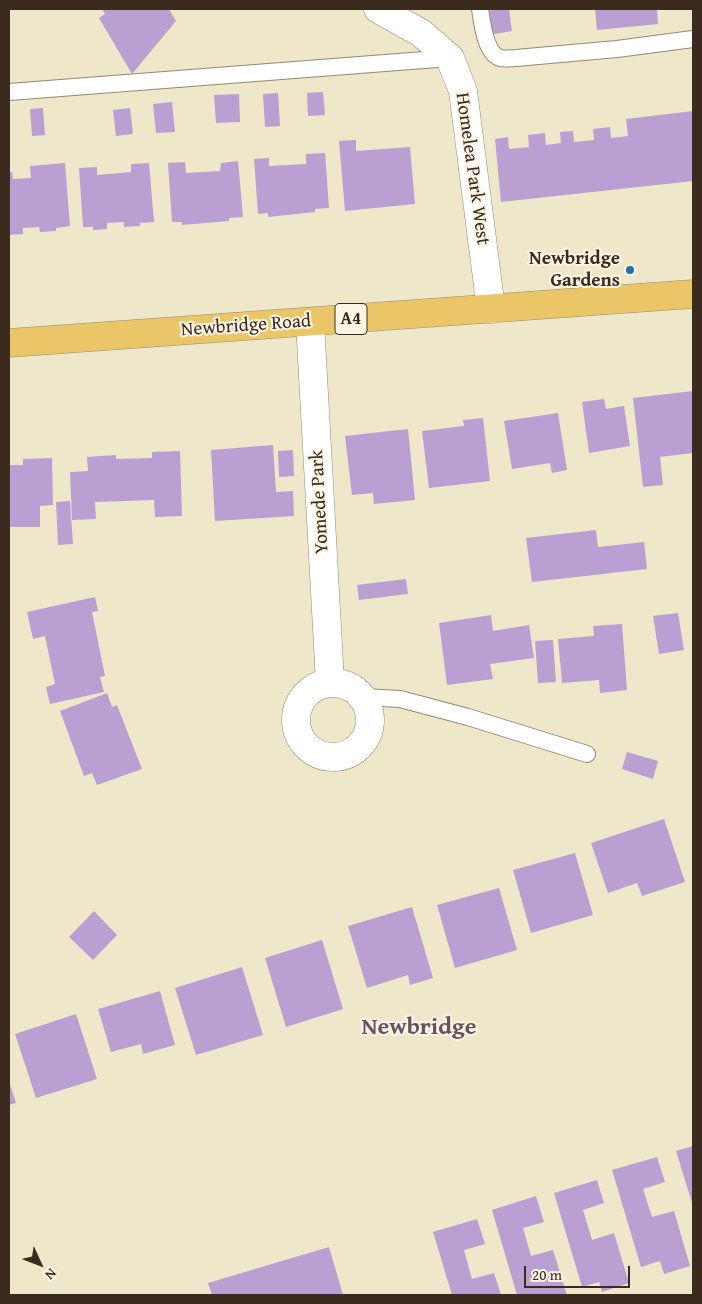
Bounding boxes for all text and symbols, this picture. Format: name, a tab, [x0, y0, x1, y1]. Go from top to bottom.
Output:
street label: Homelea Park West	[450, 91, 494, 247]
place label: Newbridge Gardens	[529, 248, 620, 292]
marker: Newbridge Gardens	[624, 264, 636, 276]
road number: A4	[335, 304, 367, 334]
street label: Newbridge Road	[180, 310, 312, 342]
street label: Yomede Park	[306, 449, 334, 555]
district label: Newbridge	[362, 1014, 476, 1042]
north arrow	[15, 1239, 65, 1289]
scale bar	[527, 1256, 633, 1288]
text: N	[40, 1264, 61, 1284]
text: 20 m	[532, 1264, 562, 1285]

